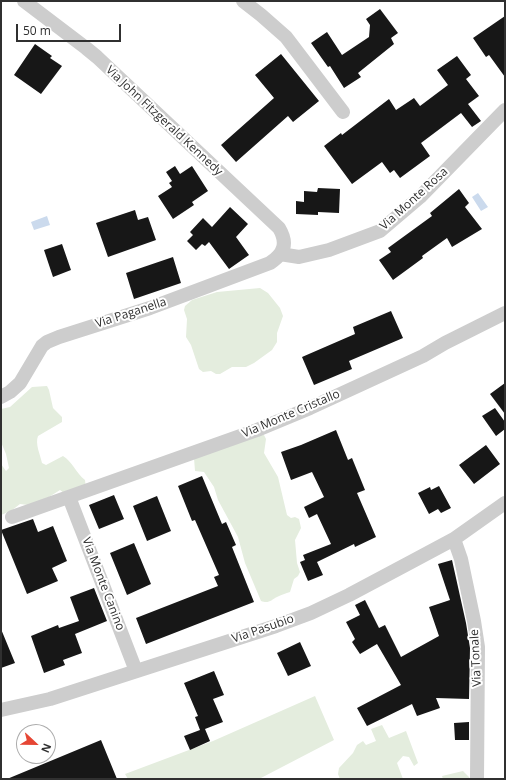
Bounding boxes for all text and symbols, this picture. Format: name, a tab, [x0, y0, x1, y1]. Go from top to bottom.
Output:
scale bar	[18, 16, 123, 42]
text: 50 m	[23, 22, 51, 39]
street label: Via John Fitzgerald Kennedy	[103, 63, 225, 179]
street label: Via Monte Rosa	[377, 165, 451, 233]
street label: Via Paganella	[94, 295, 168, 331]
street label: Via Monte Cristallo	[240, 387, 342, 441]
street label: Via Monte Canino	[79, 535, 127, 633]
street label: Via Pasubio	[230, 612, 296, 646]
street label: Via Tonale	[467, 629, 485, 687]
north arrow	[16, 724, 56, 764]
text: N	[38, 741, 55, 755]

